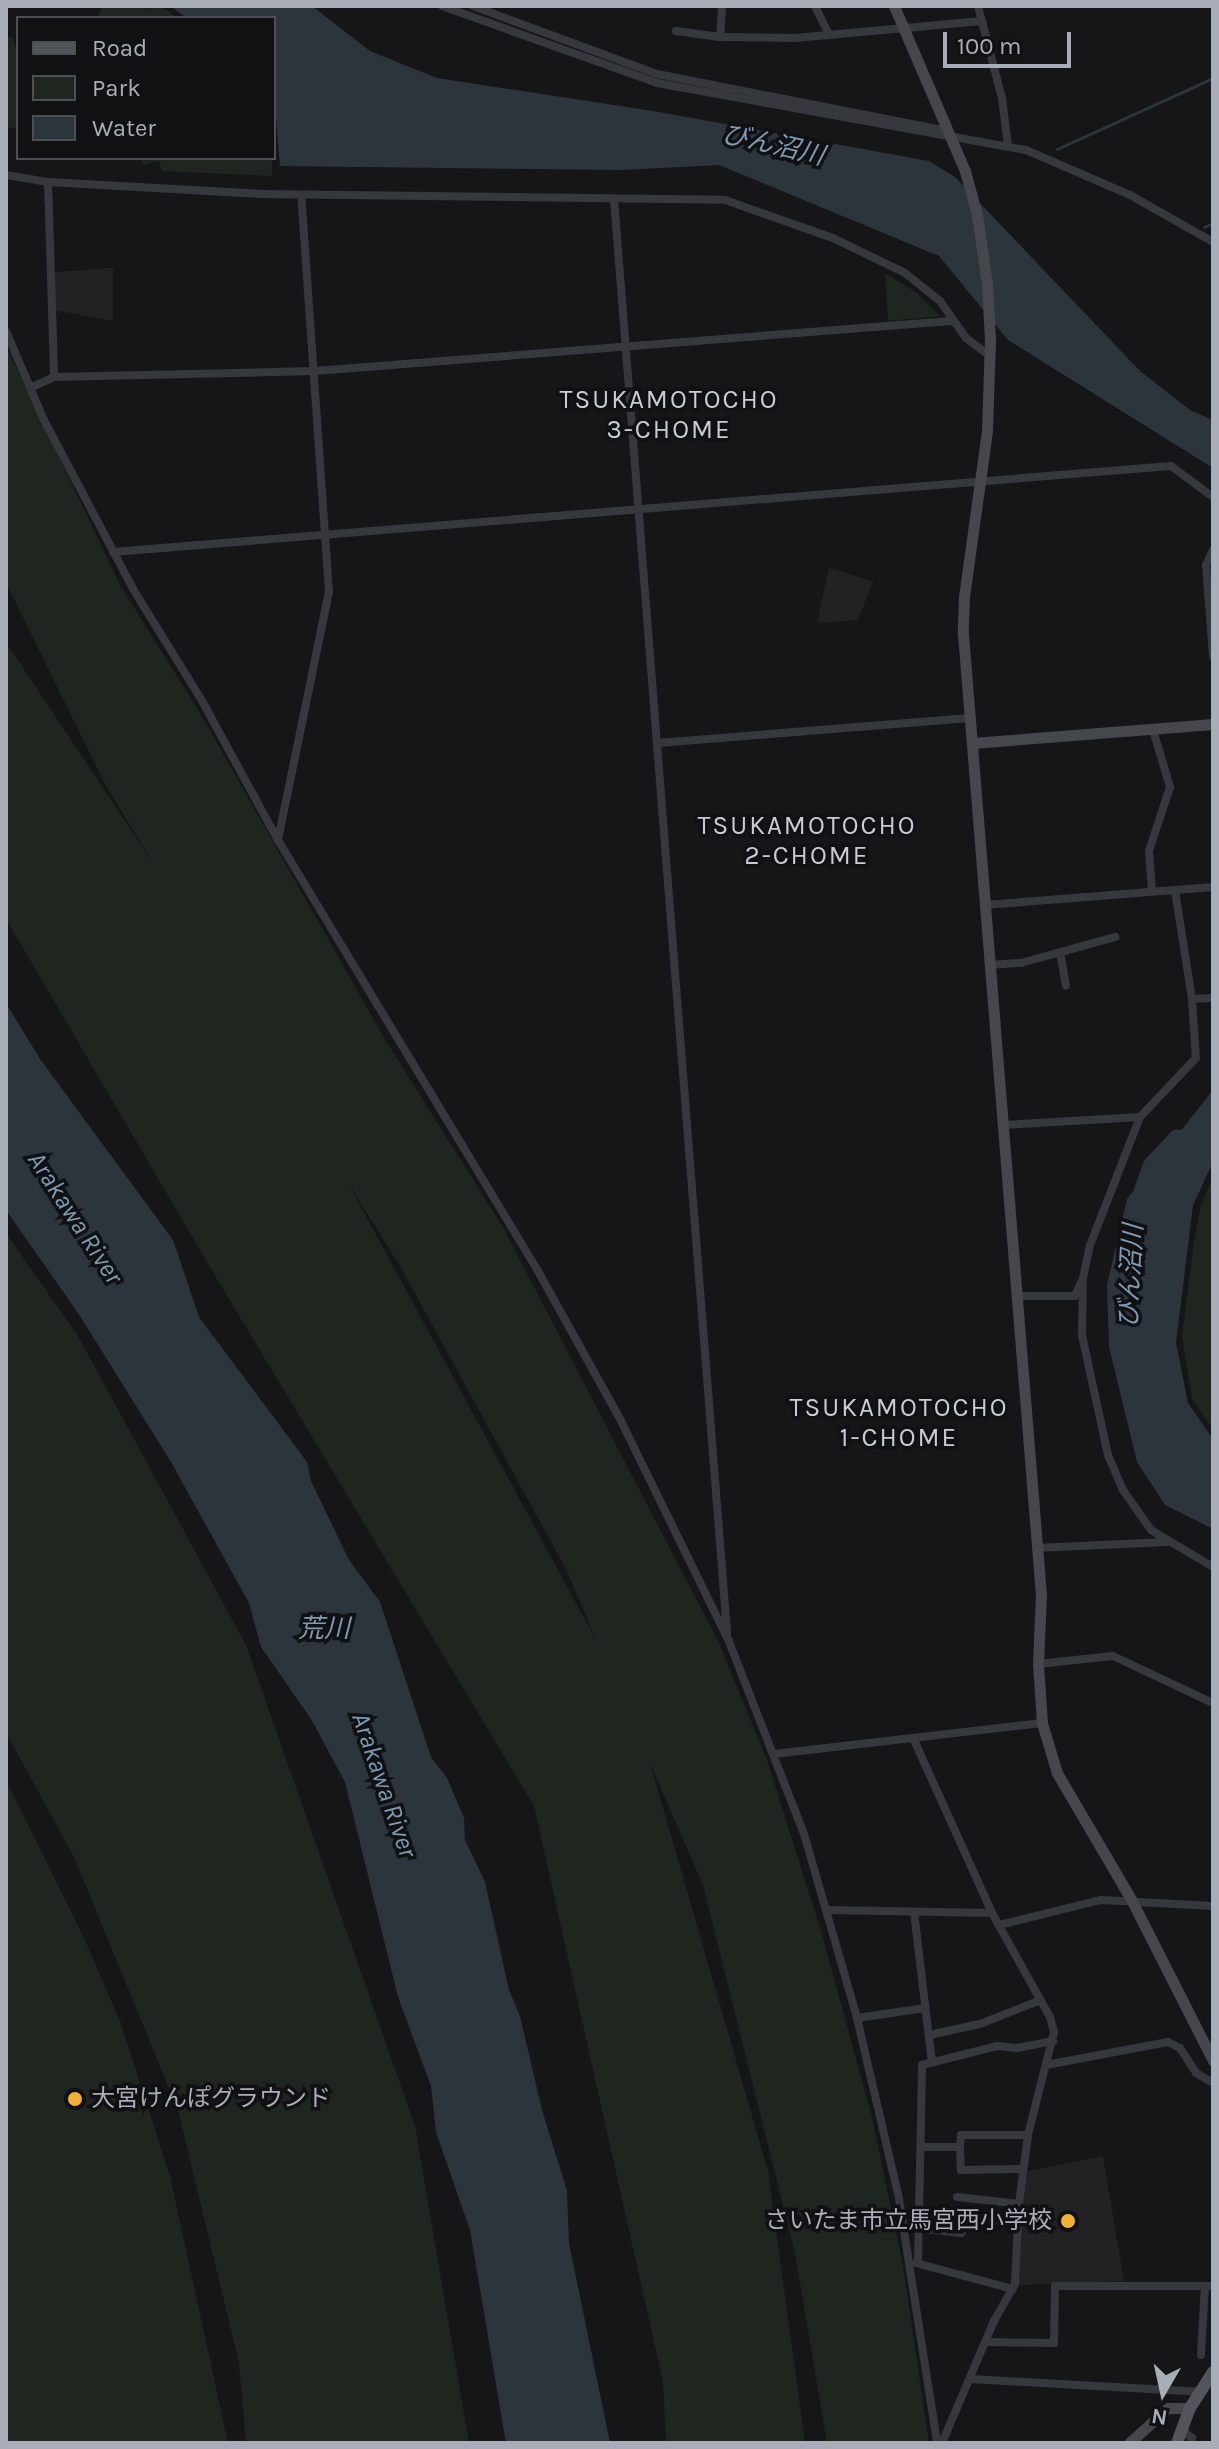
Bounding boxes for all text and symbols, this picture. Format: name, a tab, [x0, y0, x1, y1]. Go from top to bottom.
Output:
legend	[16, 16, 276, 160]
scale bar	[947, 16, 1075, 66]
text: 100 m	[957, 32, 1022, 60]
text: Road	[92, 34, 147, 62]
text: Park	[92, 74, 141, 102]
text: Water	[92, 114, 156, 142]
water label: びん沼川	[719, 118, 827, 172]
district label: TSUKAMOTOCHO 3-CHOME	[559, 384, 779, 446]
district label: TSUKAMOTOCHO 2-CHOME	[697, 810, 917, 872]
water label: Arakawa River	[21, 1146, 129, 1290]
water label: びん沼川	[1113, 1223, 1149, 1329]
district label: TSUKAMOTOCHO 1-CHOME	[789, 1392, 1009, 1454]
water label: 荒川	[298, 1613, 350, 1645]
water label: Arakawa River	[345, 1708, 423, 1862]
place label: 大宮けんぽグラウンド	[91, 2085, 331, 2113]
marker: 大宮けんぽグラウンド	[66, 2090, 84, 2108]
place label: さいたま市立馬宮西小学校	[764, 2207, 1052, 2235]
marker: さいたま市立馬宮西小学校	[1059, 2212, 1077, 2230]
north arrow	[1123, 2353, 1203, 2433]
text: N	[1149, 2403, 1169, 2431]

